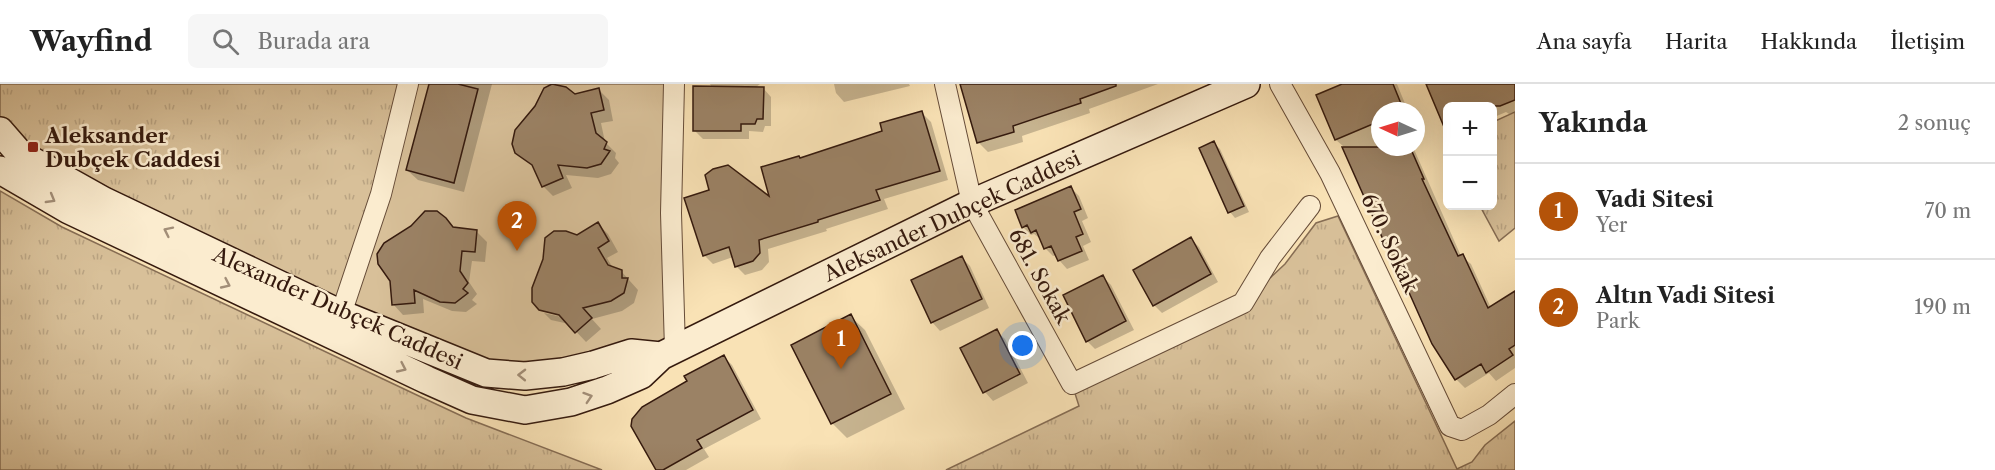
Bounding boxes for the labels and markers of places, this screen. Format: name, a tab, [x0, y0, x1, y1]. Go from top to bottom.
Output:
place label: Aleksander Dubçek Caddesi	[44, 123, 221, 172]
marker: Aleksander Dubçek Caddesi	[26, 140, 40, 154]
pin: 2	[498, 202, 536, 251]
pin: 1	[822, 320, 860, 369]

